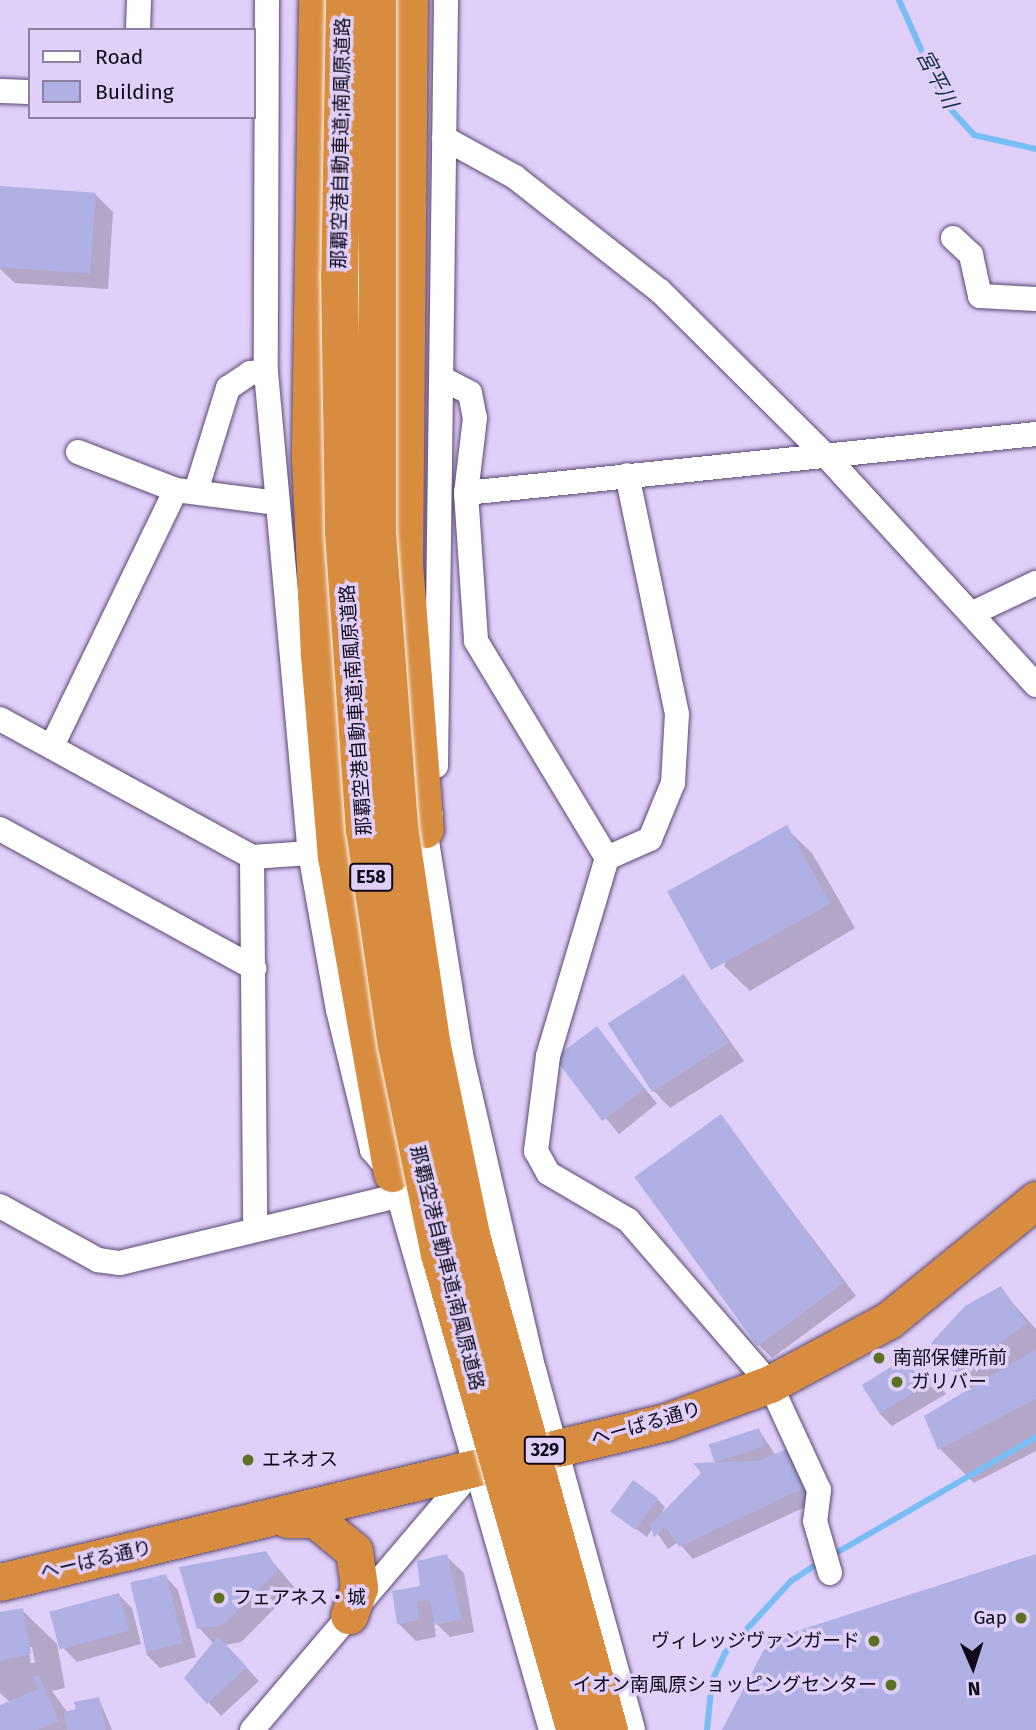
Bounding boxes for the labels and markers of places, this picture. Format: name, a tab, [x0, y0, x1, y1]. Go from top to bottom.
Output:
place label: 南部保健所前	[893, 1347, 1007, 1369]
marker: 南部保健所前	[871, 1350, 887, 1366]
place label: ガリバー	[911, 1371, 987, 1393]
marker: ガリバー	[889, 1374, 905, 1390]
place label: エネオス	[262, 1449, 338, 1471]
marker: エネオス	[240, 1452, 256, 1468]
place label: フェアネス・城	[233, 1587, 366, 1609]
marker: フェアネス・城	[211, 1590, 227, 1606]
place label: Gap	[973, 1607, 1007, 1629]
marker: Gap	[1013, 1610, 1029, 1626]
place label: ヴィレッジヴァンガード	[651, 1630, 860, 1652]
marker: ヴィレッジヴァンガード	[866, 1633, 882, 1649]
place label: イオン南風原ショッピングセンター	[573, 1674, 877, 1696]
marker: イオン南風原ショッピングセンター	[883, 1677, 899, 1693]

